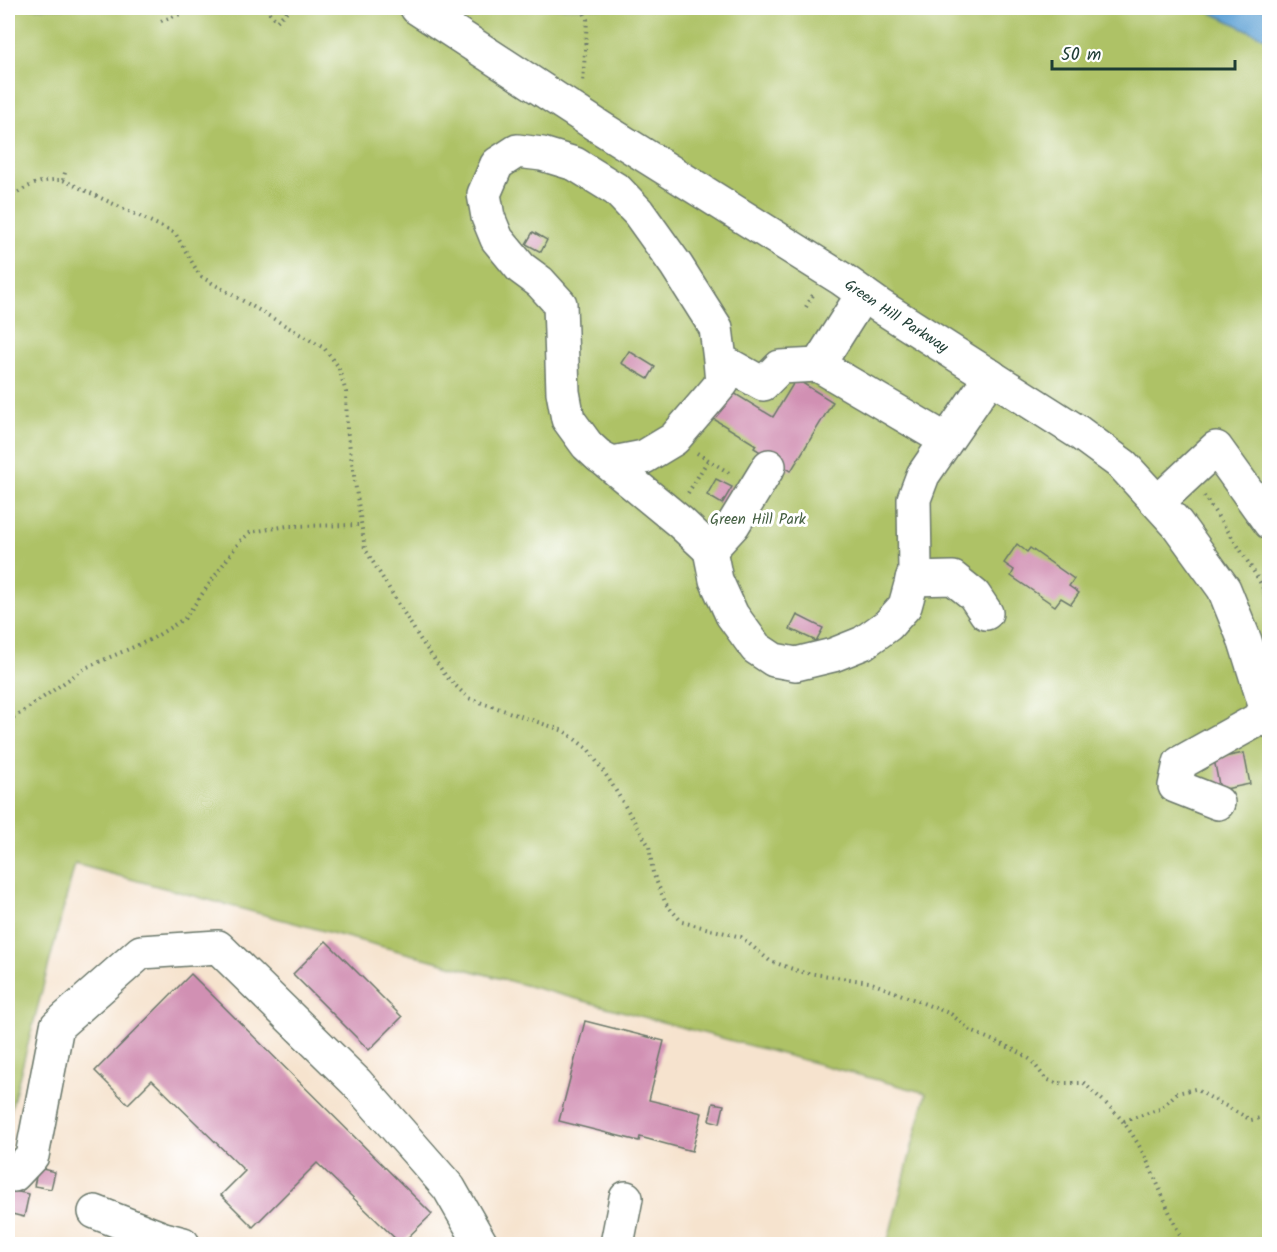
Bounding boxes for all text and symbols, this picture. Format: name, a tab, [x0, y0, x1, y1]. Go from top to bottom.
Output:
scale bar	[1052, 33, 1235, 71]
text: 50 m	[1061, 41, 1101, 70]
street label: Green Hill Parkway	[839, 273, 954, 360]
park label: Green Hill Park	[710, 508, 807, 532]

